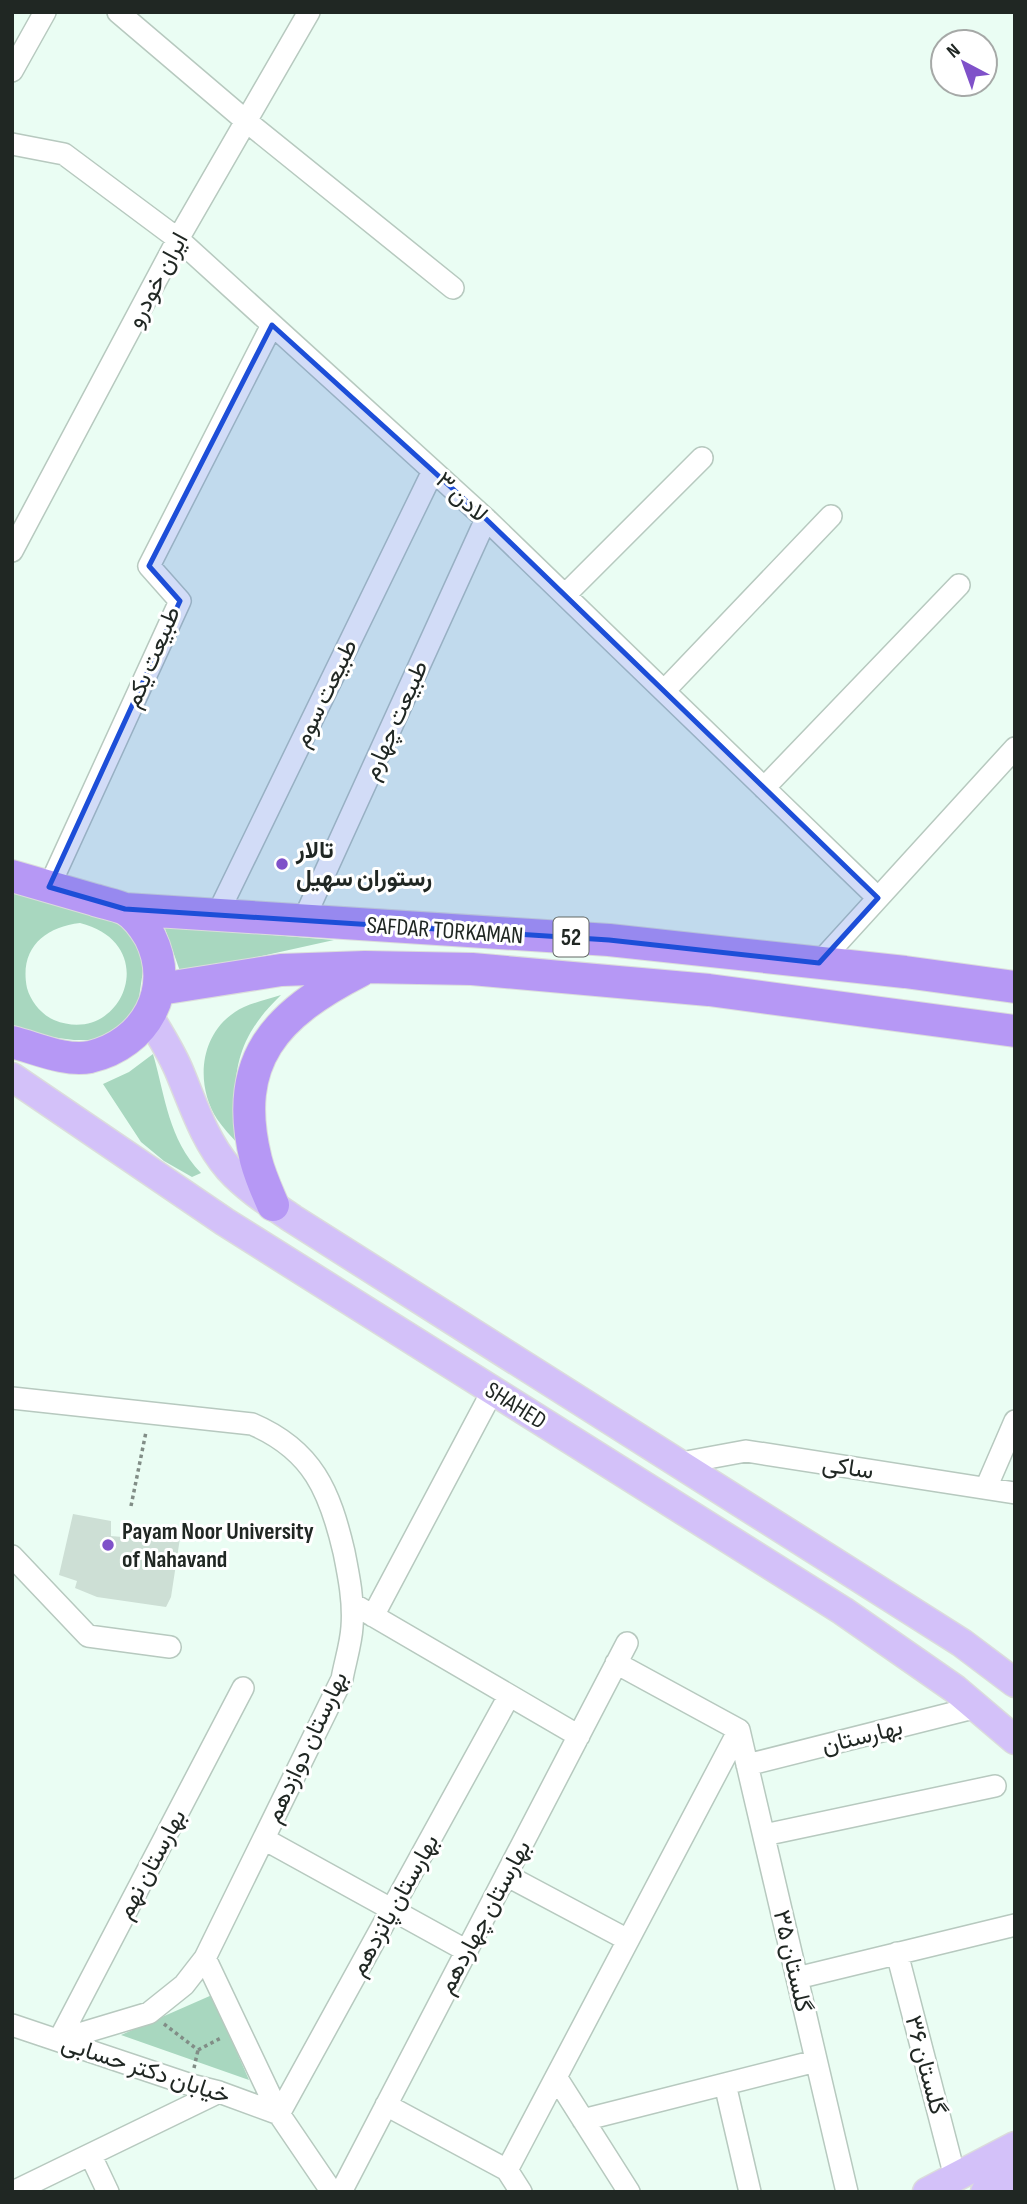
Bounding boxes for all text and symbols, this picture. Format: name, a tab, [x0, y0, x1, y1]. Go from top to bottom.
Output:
north arrow	[929, 28, 999, 98]
text: N	[942, 39, 965, 63]
street label: ایران خودرو	[120, 228, 195, 333]
street label: لادن ۳	[429, 466, 494, 529]
street label: طبیعت یکم	[118, 602, 188, 713]
street label: طبیعت سوم	[287, 635, 365, 752]
street label: طبیعت چهارم	[356, 656, 436, 785]
place label: تالار رستوران سهیل	[295, 836, 432, 893]
marker: تالار رستوران سهیل	[274, 856, 290, 872]
street label: SAFDAR TORKAMAN	[366, 911, 524, 950]
road number: 52	[554, 918, 588, 956]
street label: SHAHED	[480, 1375, 552, 1435]
street label: ساکی	[820, 1449, 876, 1486]
place label: Payam Noor University of Nahavand	[122, 1517, 314, 1574]
marker: Payam Noor University of Nahavand	[100, 1537, 116, 1553]
street label: بهارستان دوازدهم	[259, 1667, 355, 1828]
street label: بهارستان	[819, 1712, 906, 1761]
street label: بهارستان نهم	[110, 1804, 193, 1925]
street label: بهارستان پانزدهم	[344, 1829, 446, 1982]
street label: بهارستان چهاردهم	[432, 1835, 538, 2000]
street label: گلستان ۳۵	[767, 1907, 818, 2015]
street label: گلستان ۳۶	[898, 2012, 953, 2118]
street label: خیابان دکتر حسابی	[58, 2029, 234, 2110]

